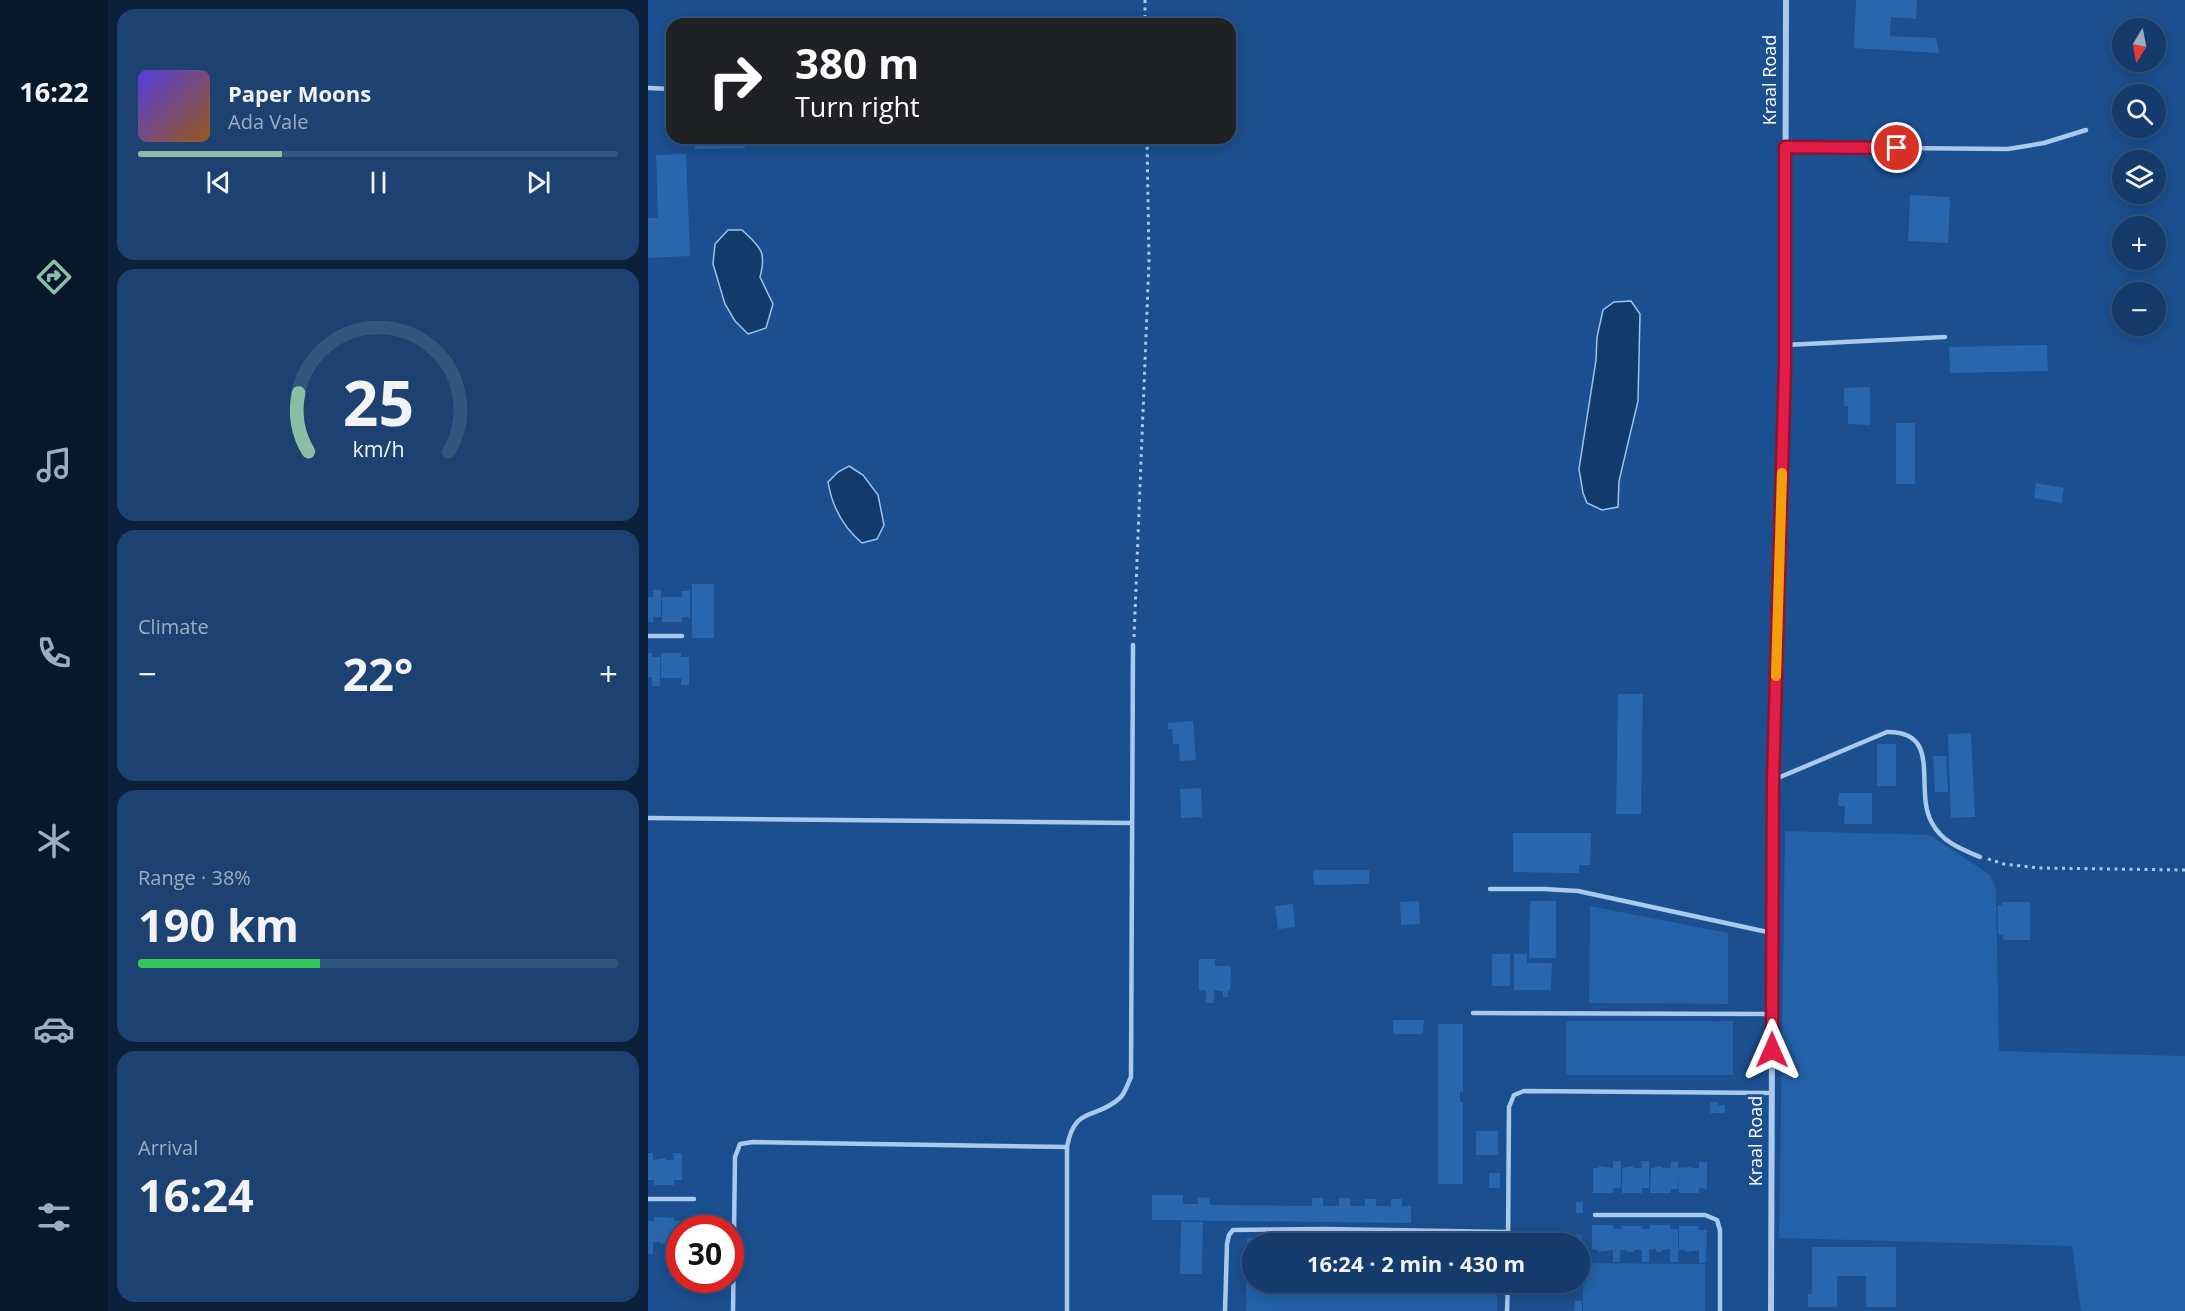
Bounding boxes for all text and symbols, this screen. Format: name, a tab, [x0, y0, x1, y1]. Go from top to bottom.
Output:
north arrow	[2112, 18, 2166, 72]
map controls	[2112, 18, 2166, 336]
text: 380 m	[795, 34, 919, 91]
street label: Kraal Road	[1757, 35, 1781, 125]
icon: right	[696, 42, 774, 120]
text: 16:22	[19, 73, 89, 110]
text: Paper Moons	[228, 78, 371, 108]
button: search	[2112, 84, 2166, 138]
text: Turn right	[795, 88, 920, 125]
text: Ada Vale	[228, 108, 309, 135]
pin	[1871, 122, 1922, 173]
icon: arrive	[1880, 131, 1913, 164]
button: layers	[2112, 150, 2166, 204]
icon: previous	[202, 166, 235, 199]
icon: pause	[362, 166, 395, 199]
icon: next	[522, 166, 555, 199]
button: +	[2112, 216, 2166, 270]
icon: directions	[33, 256, 75, 298]
button: −	[2112, 282, 2166, 336]
text: 25	[342, 359, 414, 444]
text: km/h	[352, 435, 404, 464]
icon: music	[33, 444, 75, 486]
text: Climate	[138, 613, 209, 640]
icon: phone	[33, 632, 75, 674]
text: 22°	[343, 643, 413, 704]
text: −	[138, 651, 157, 696]
text: +	[599, 651, 618, 696]
icon: climate	[33, 820, 75, 862]
text: Range · 38%	[138, 864, 251, 891]
text: 190 km	[138, 894, 299, 955]
icon: car	[33, 1008, 75, 1050]
position arrow	[1740, 1018, 1804, 1082]
street label: Kraal Road	[1743, 1096, 1767, 1186]
text: Arrival	[138, 1134, 198, 1161]
text: 16:24	[138, 1164, 254, 1225]
icon: filters	[33, 1196, 75, 1238]
speed limit sign: 30	[666, 1215, 744, 1293]
text: 16:24 · 2 min · 430 m	[1307, 1248, 1525, 1278]

